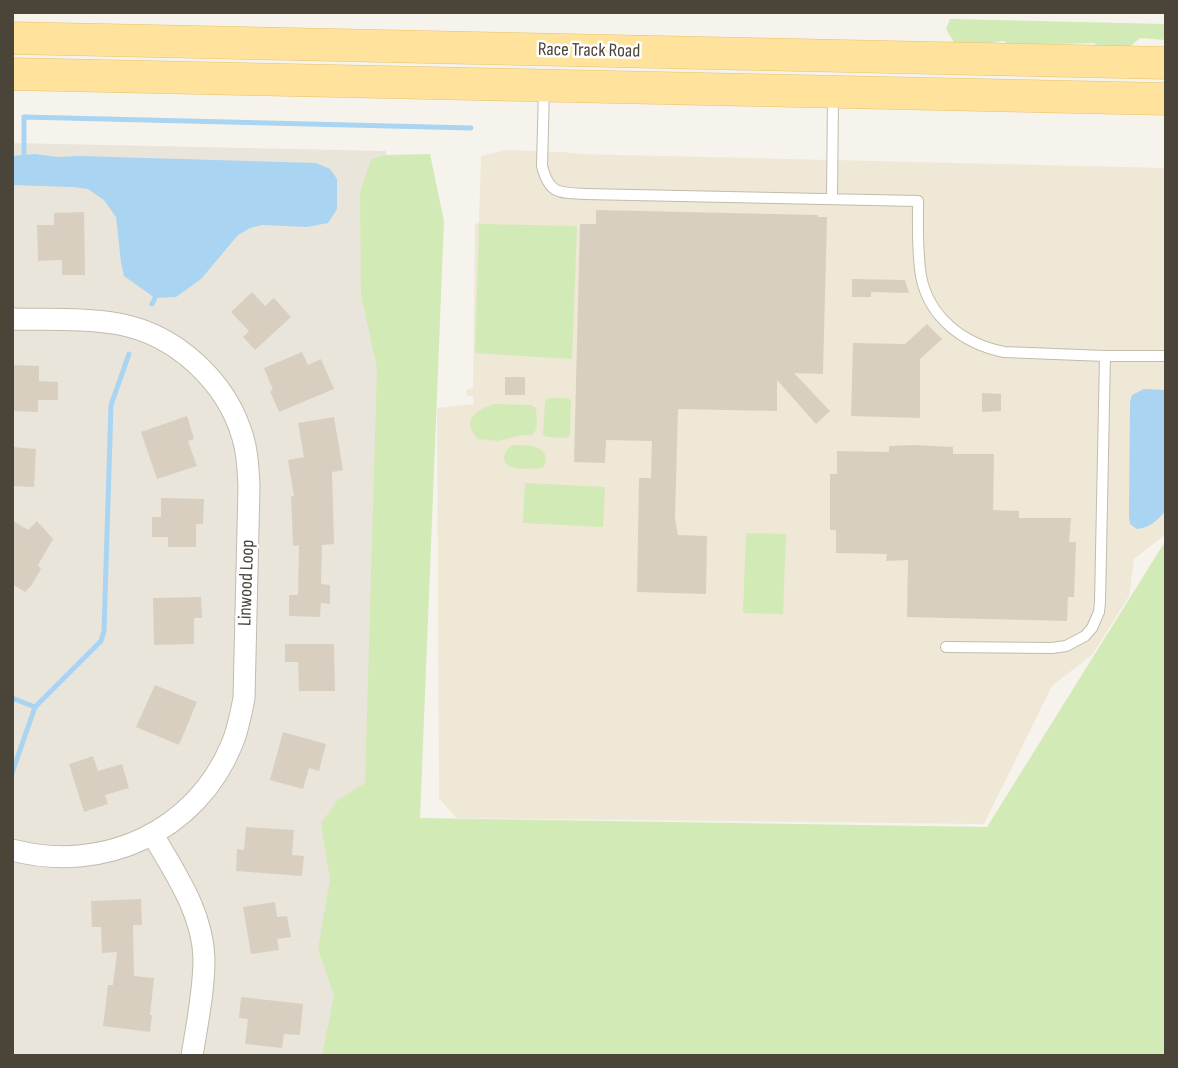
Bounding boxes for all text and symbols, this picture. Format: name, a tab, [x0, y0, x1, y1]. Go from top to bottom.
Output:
street label: Race Track Road	[538, 39, 640, 63]
street label: Linwood Loop	[234, 539, 260, 627]

